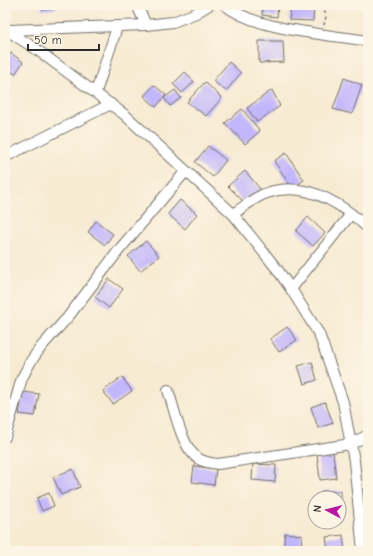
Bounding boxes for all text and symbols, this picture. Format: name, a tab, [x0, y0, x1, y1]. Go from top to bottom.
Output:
scale bar	[28, 26, 99, 52]
text: 50 m	[34, 33, 62, 47]
north arrow	[307, 490, 347, 530]
text: N	[311, 504, 324, 513]

